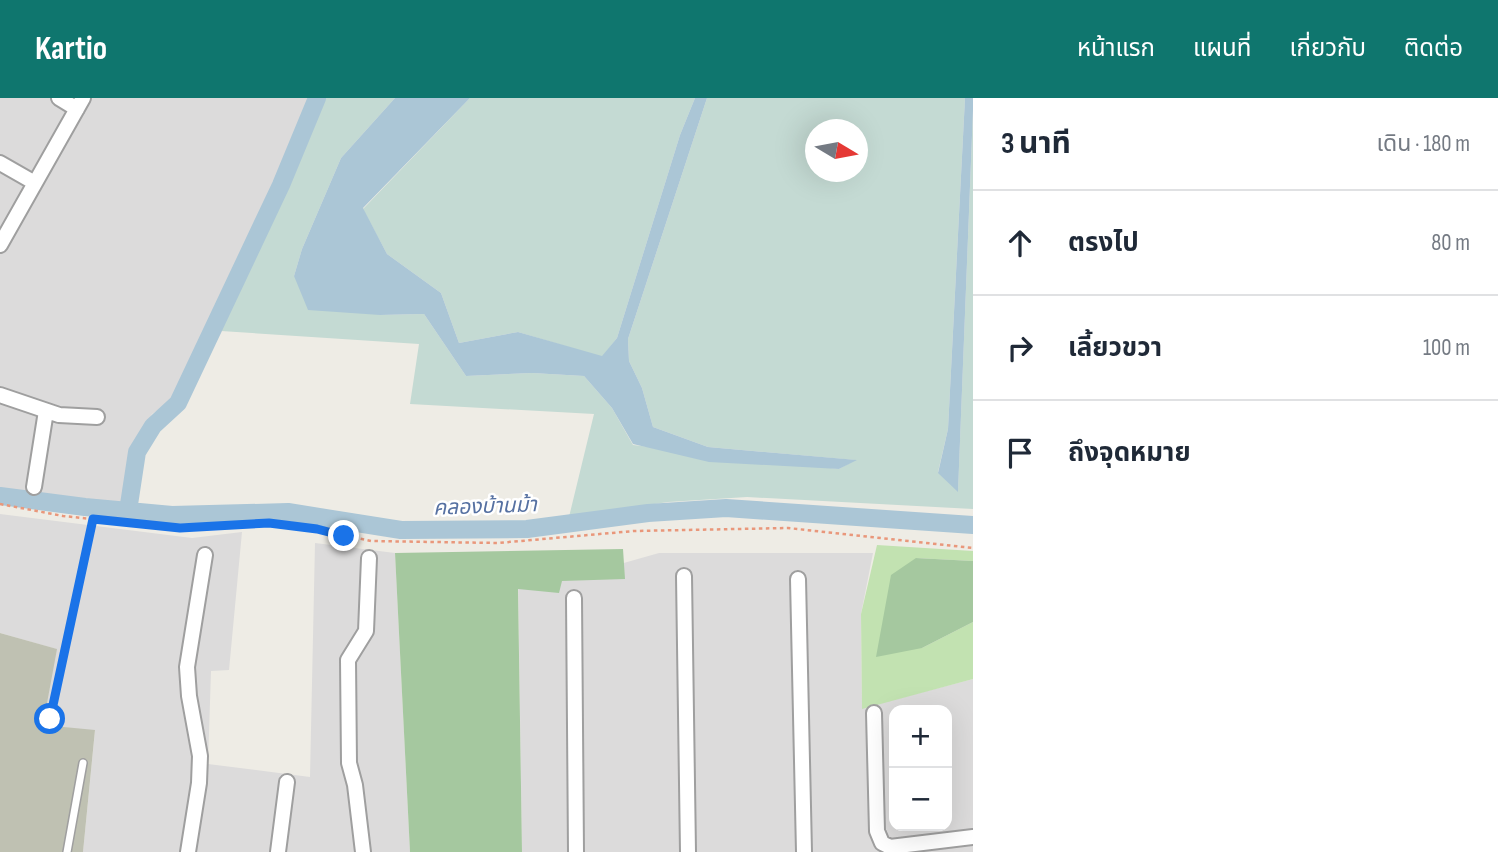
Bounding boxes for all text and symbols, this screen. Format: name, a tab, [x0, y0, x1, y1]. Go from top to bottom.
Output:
text: Kartio	[35, 29, 107, 69]
text: หน้าแรก	[1077, 34, 1155, 63]
text: แผนที่	[1193, 34, 1251, 63]
text: เกี่ยวกับ	[1289, 34, 1366, 63]
text: ติดต่อ	[1404, 34, 1463, 63]
north arrow	[805, 119, 868, 182]
text: 3 นาที	[1001, 126, 1071, 162]
text: เดิน · 180 m	[1376, 130, 1470, 158]
icon: ahead	[1001, 224, 1039, 262]
text: ตรงไป	[1068, 228, 1139, 259]
text: 80 m	[1431, 229, 1470, 257]
icon: right	[1001, 329, 1039, 367]
text: เลี้ยวขวา	[1068, 333, 1162, 364]
text: 100 m	[1423, 334, 1470, 362]
icon: arrive	[1001, 434, 1039, 472]
text: ถึงจุดหมาย	[1068, 438, 1191, 469]
water label: คลองบ้านม้า	[433, 492, 539, 521]
route end	[328, 520, 359, 551]
route start	[34, 703, 65, 734]
map controls	[889, 705, 952, 831]
button: +	[889, 705, 952, 768]
button: −	[889, 768, 952, 831]

